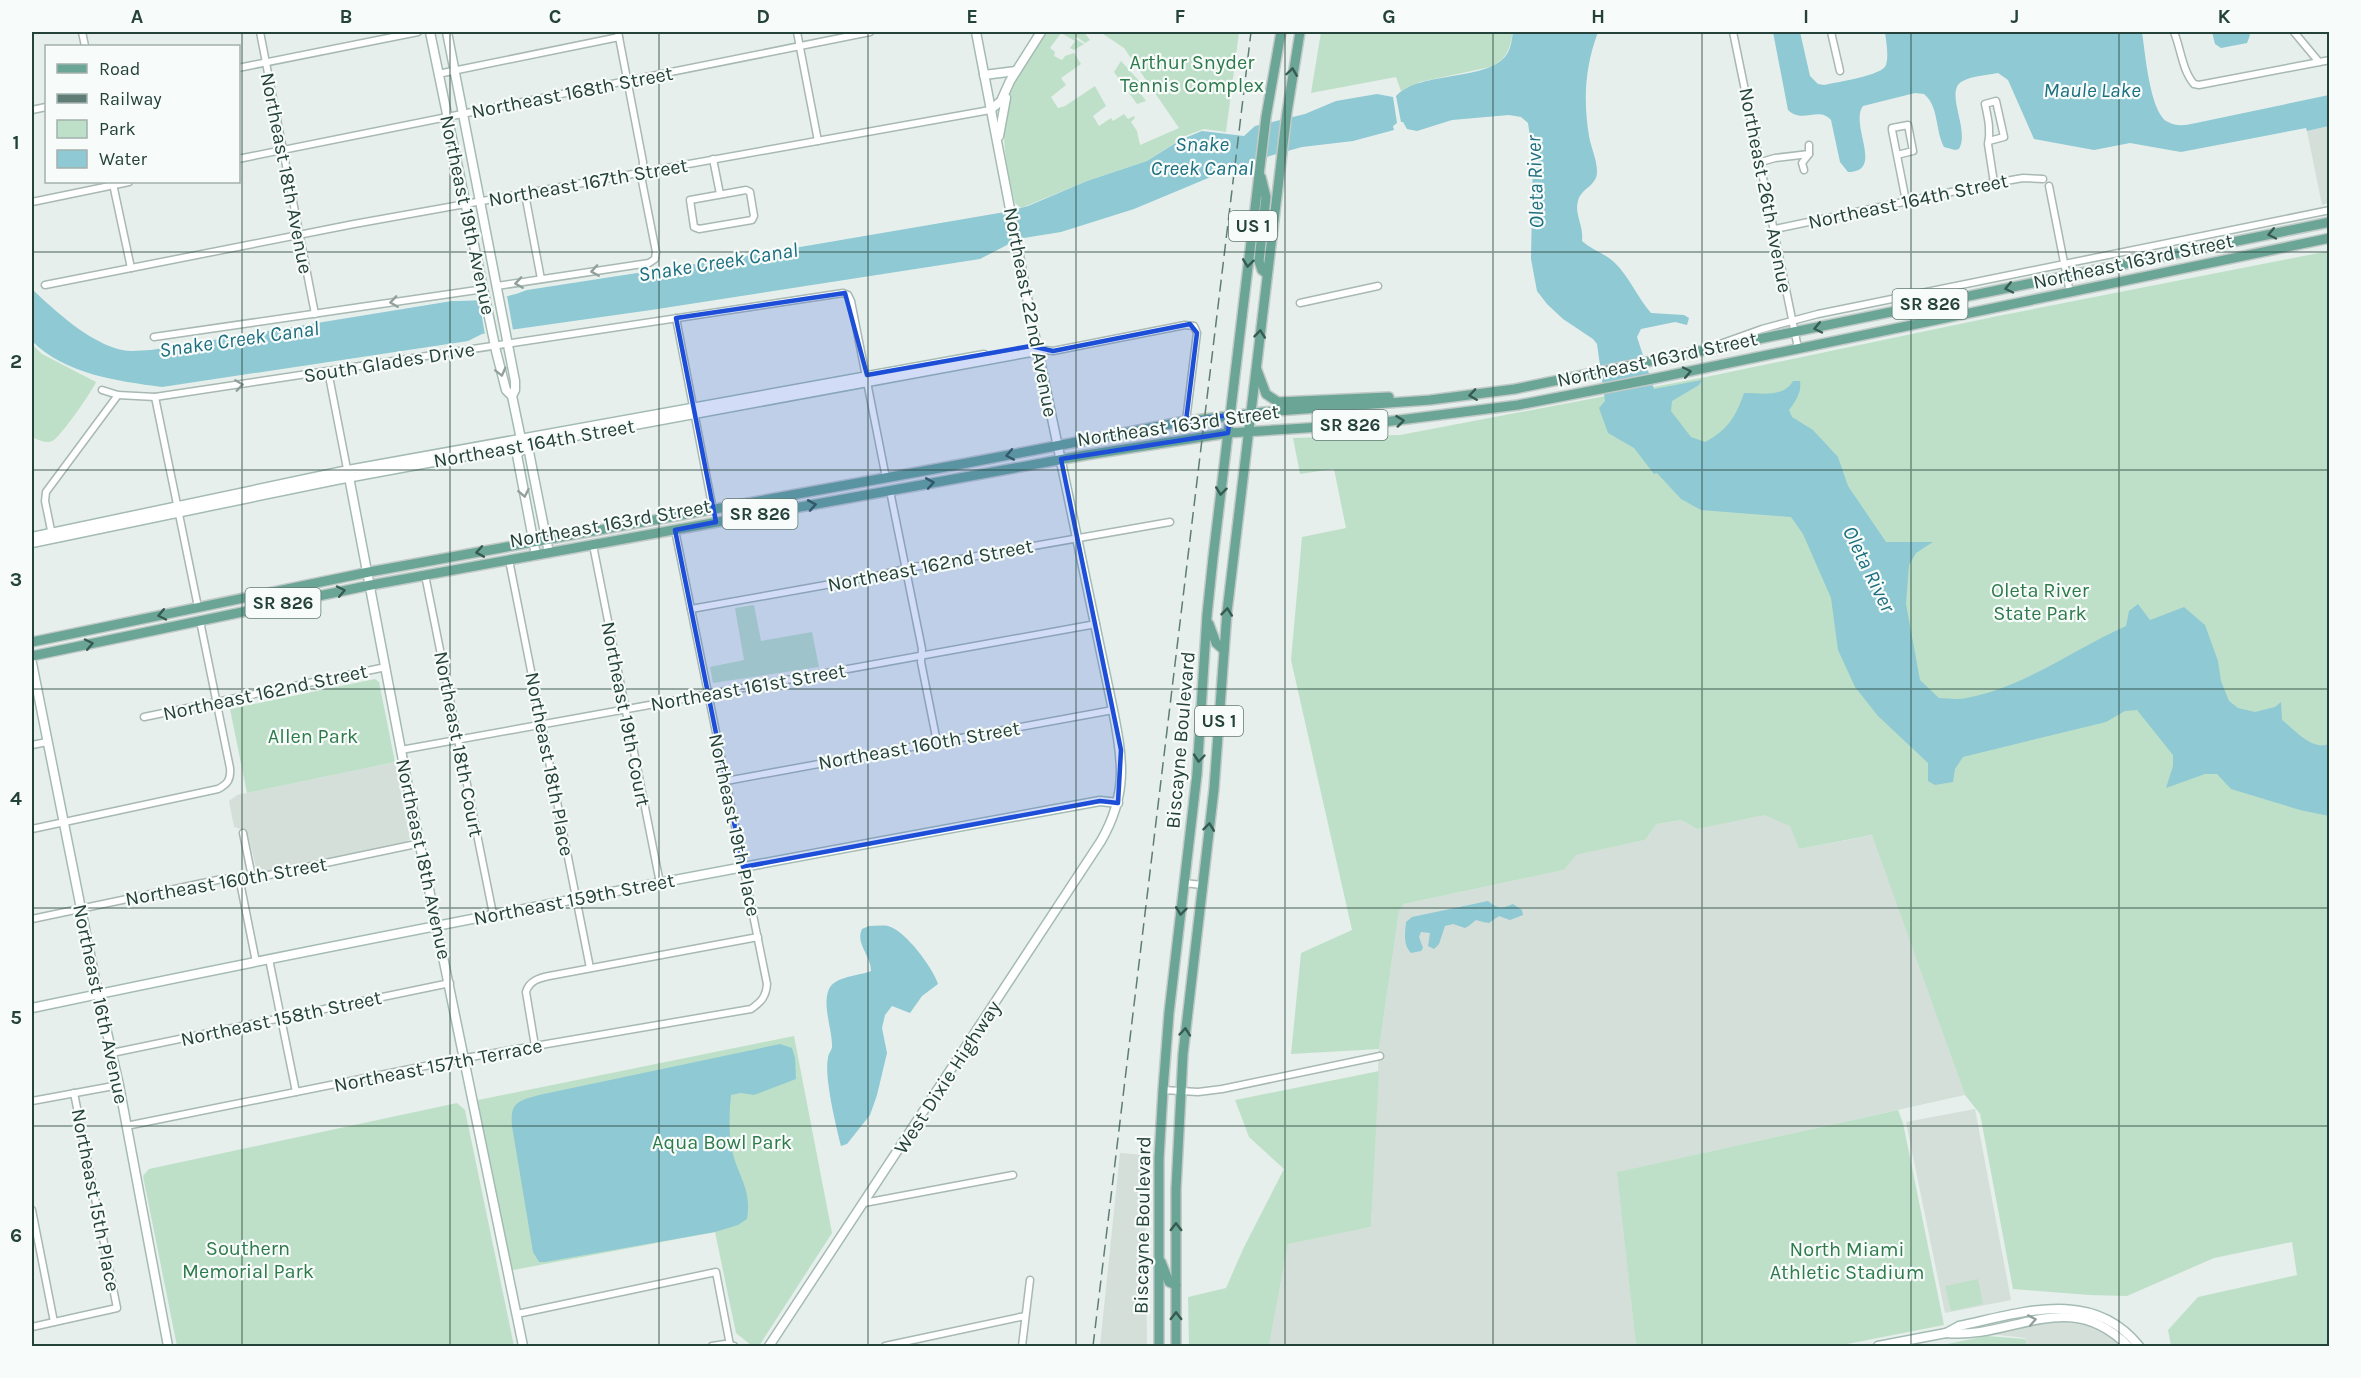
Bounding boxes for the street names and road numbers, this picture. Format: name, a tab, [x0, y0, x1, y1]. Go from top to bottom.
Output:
street label: Northeast 168th Street	[469, 62, 675, 123]
street label: Northeast 18th Avenue	[256, 70, 317, 276]
street label: Northeast 26th Avenue	[1734, 85, 1797, 295]
street label: Northeast 19th Avenue	[435, 113, 500, 317]
street label: Northeast 167th Street	[487, 154, 690, 211]
street label: Northeast 164th Street	[1806, 169, 2011, 234]
street label: Northeast 22nd Avenue	[999, 205, 1062, 419]
road number: US 1	[1229, 211, 1277, 241]
street label: Northeast 163rd Street	[2031, 229, 2236, 294]
road number: SR 826	[1892, 289, 1968, 319]
street label: Northeast 163rd Street	[1555, 327, 1760, 392]
street label: South Glades Drive	[302, 338, 476, 387]
street label: Northeast 163rd Street	[1075, 400, 1281, 451]
road number: SR 826	[1312, 410, 1388, 440]
street label: Northeast 164th Street	[432, 414, 637, 473]
street label: Northeast 163rd Street	[508, 494, 713, 553]
road number: SR 826	[722, 499, 798, 529]
street label: Northeast 162nd Street	[825, 534, 1035, 597]
road number: SR 826	[246, 588, 320, 618]
street label: Northeast 19th Court	[596, 620, 655, 809]
street label: Northeast 18th Court	[429, 649, 488, 839]
street label: Biscayne Boulevard	[1161, 650, 1200, 830]
street label: Northeast 162nd Street	[161, 659, 370, 725]
street label: Northeast 161st Street	[649, 659, 848, 716]
street label: Northeast 18th Place	[520, 670, 579, 858]
road number: US 1	[1195, 706, 1243, 736]
street label: Northeast 160th Street	[816, 716, 1022, 775]
street label: Northeast 19th Place	[704, 732, 765, 919]
street label: Northeast 18th Avenue	[391, 757, 456, 962]
street label: Northeast 160th Street	[123, 852, 329, 911]
street label: Northeast 159th Street	[472, 869, 677, 930]
street label: Northeast 16th Avenue	[68, 902, 133, 1106]
street label: Northeast 158th Street	[178, 986, 384, 1051]
street label: West Dixie Highway	[889, 996, 1006, 1158]
street label: Northeast 157th Terrace	[332, 1034, 544, 1097]
street label: Northeast 15th Place	[66, 1107, 125, 1294]
street label: Biscayne Boulevard	[1129, 1136, 1156, 1314]

